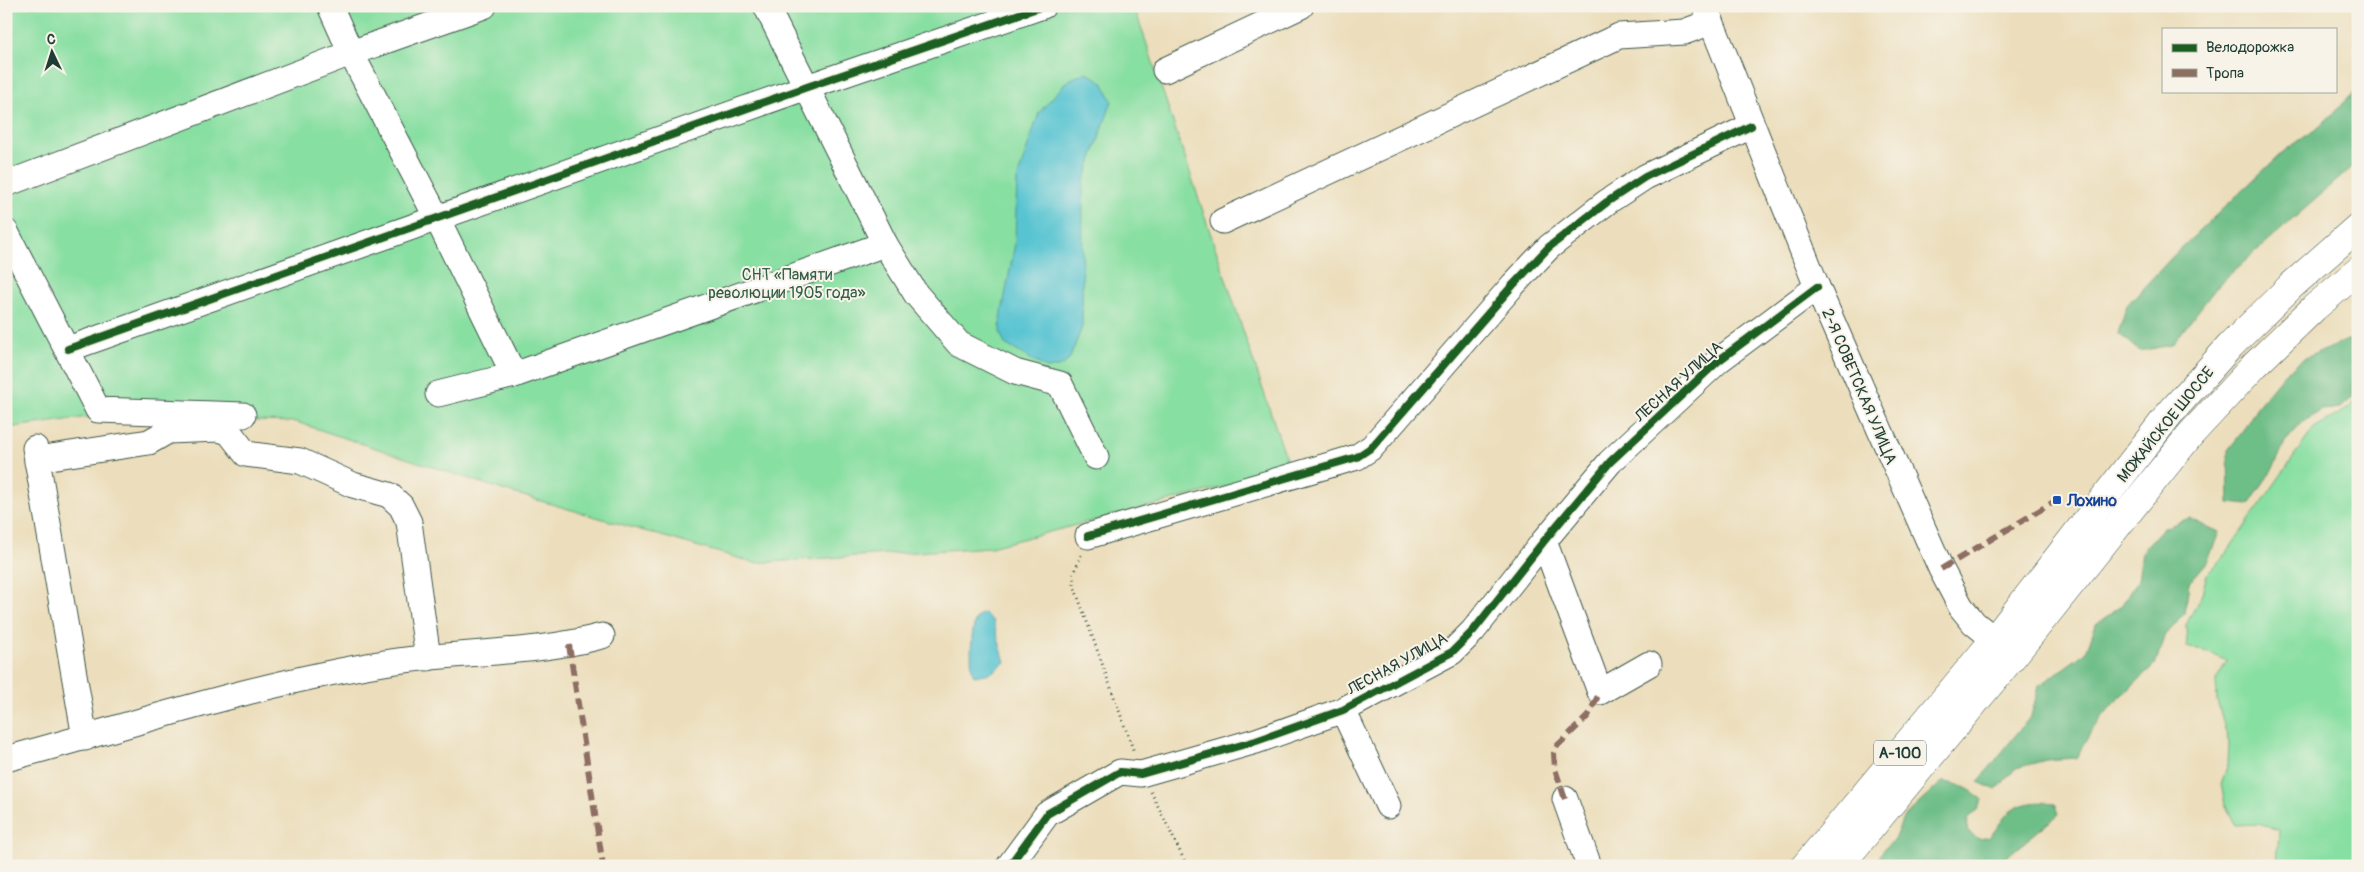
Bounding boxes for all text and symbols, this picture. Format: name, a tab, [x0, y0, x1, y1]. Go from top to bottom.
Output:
north arrow	[28, 28, 78, 78]
legend	[2162, 28, 2336, 92]
text: С	[46, 31, 56, 48]
text: Велодорожка	[2206, 38, 2294, 57]
text: Тропа	[2206, 64, 2244, 83]
park label: СНТ «Памяти революции 1905 года»	[708, 265, 866, 303]
street label: 2-Я СОВЕТСКАЯ УЛИЦА	[1817, 305, 1901, 467]
street label: ЛЕСНАЯ УЛИЦА	[1630, 337, 1727, 427]
street label: МОЖАЙСКОЕ ШОССЕ	[2113, 363, 2219, 487]
place label: Лохино	[2066, 491, 2117, 511]
marker: Лохино	[2051, 494, 2063, 506]
street label: ЛЕСНАЯ УЛИЦА	[1343, 628, 1451, 700]
road number: А-100	[1874, 740, 1926, 766]

